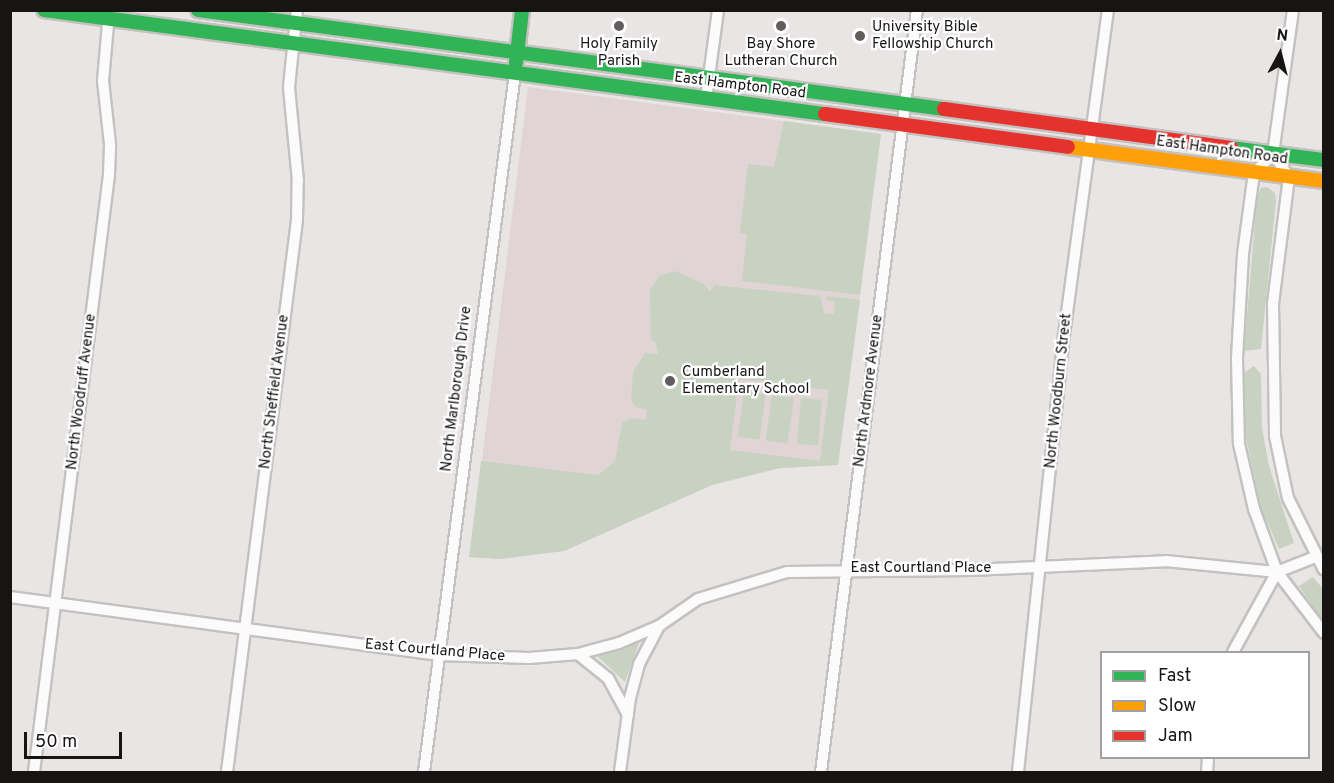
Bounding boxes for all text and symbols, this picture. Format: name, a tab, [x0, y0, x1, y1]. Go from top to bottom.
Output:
place label: University Bible Fellowship Church	[872, 18, 993, 53]
marker: Holy Family Parish	[612, 19, 626, 33]
marker: Bay Shore Lutheran Church	[774, 19, 788, 33]
north arrow	[1250, 24, 1310, 84]
text: N	[1275, 26, 1289, 47]
marker: University Bible Fellowship Church	[853, 29, 867, 43]
place label: Holy Family Parish	[580, 35, 658, 70]
place label: Bay Shore Lutheran Church	[725, 35, 837, 70]
street label: East Hampton Road	[673, 69, 807, 103]
street label: East Hampton Road	[1155, 133, 1289, 169]
street label: North Marlborough Drive	[438, 305, 476, 473]
street label: North Woodruff Avenue	[63, 312, 101, 472]
street label: North Woodburn Street	[1042, 312, 1076, 470]
street label: North Sheffield Avenue	[257, 313, 293, 471]
street label: North Ardmore Avenue	[851, 313, 887, 469]
place label: Cumberland Elementary School	[682, 363, 809, 398]
marker: Cumberland Elementary School	[663, 374, 677, 388]
street label: East Courtland Place	[851, 560, 991, 578]
street label: East Courtland Place	[364, 636, 506, 666]
legend	[1100, 651, 1310, 759]
text: Fast	[1158, 665, 1191, 688]
text: Slow	[1158, 695, 1196, 718]
scale bar	[27, 720, 124, 758]
text: Jam	[1158, 725, 1193, 748]
text: 50 m	[35, 731, 77, 754]

